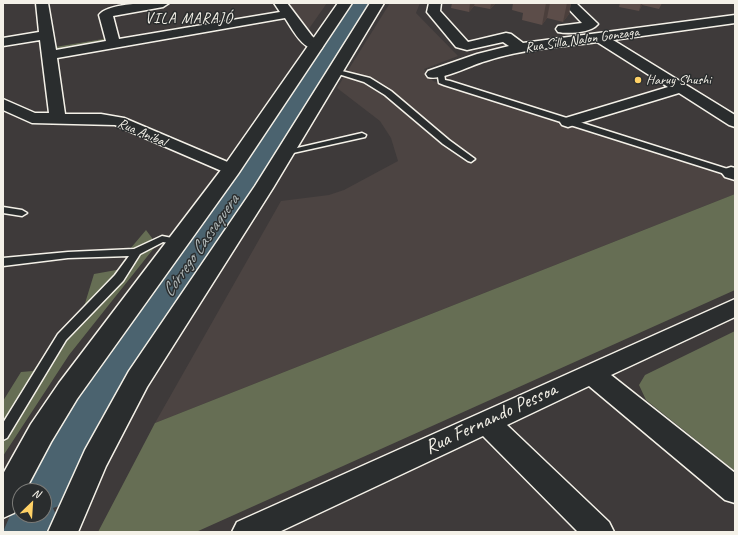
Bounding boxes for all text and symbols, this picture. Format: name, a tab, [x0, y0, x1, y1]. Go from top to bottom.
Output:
district label: VILA MARAJÓ	[145, 10, 233, 28]
street label: Rua Silla Nalon Gonzaga	[524, 24, 640, 56]
place label: Haruy Shushi	[646, 72, 711, 88]
marker: Haruy Shushi	[633, 75, 643, 85]
street label: Rua Aníbal	[115, 115, 169, 151]
water label: Córrego Cassaquera	[158, 191, 244, 301]
street label: Rua Fernando Pessoa	[421, 378, 561, 460]
north arrow	[12, 483, 52, 523]
text: N	[31, 485, 43, 501]

